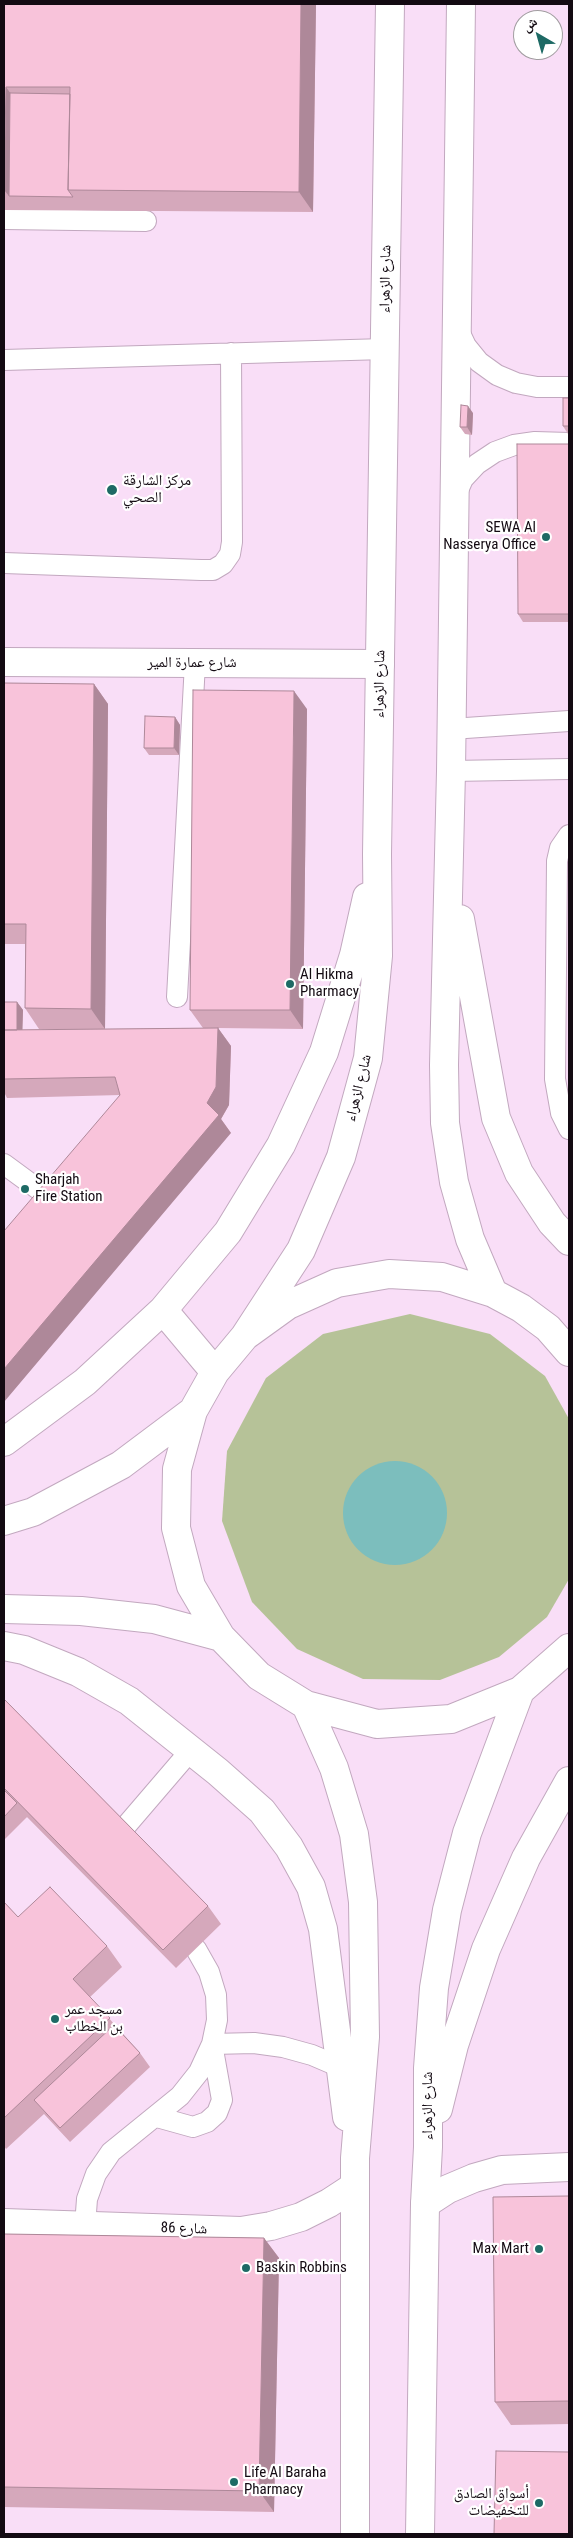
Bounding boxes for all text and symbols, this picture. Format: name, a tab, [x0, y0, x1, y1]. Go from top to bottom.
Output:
north arrow	[513, 10, 563, 60]
text: ش	[519, 13, 540, 35]
street label: شارع الزهراء	[376, 245, 396, 313]
place label: مركز الشارقة الصحي	[123, 472, 191, 507]
marker: مركز الشارقة الصحي	[105, 483, 119, 497]
place label: SEWA Al Nasserya Office	[443, 519, 536, 554]
marker: SEWA Al Nasserya Office	[540, 531, 552, 543]
street label: شارع الزهراء	[370, 650, 390, 718]
street label: شارع عمارة المير	[147, 654, 237, 672]
place label: Al Hikma Pharmacy	[300, 966, 359, 1001]
marker: Al Hikma Pharmacy	[284, 978, 296, 990]
street label: شارع الزهراء	[342, 1053, 376, 1123]
place label: Sharjah Fire Station	[35, 1171, 103, 1206]
marker: Sharjah Fire Station	[19, 1183, 31, 1195]
place label: مسجد عمر بن الخطاب	[65, 2001, 123, 2036]
marker: مسجد عمر بن الخطاب	[49, 2013, 61, 2025]
street label: شارع الزهراء	[419, 2072, 437, 2140]
street label: شارع 86	[160, 2219, 208, 2239]
place label: Max Mart	[473, 2240, 529, 2258]
marker: Max Mart	[533, 2243, 545, 2255]
place label: Baskin Robbins	[256, 2259, 347, 2277]
marker: Baskin Robbins	[240, 2262, 252, 2274]
place label: Life Al Baraha Pharmacy	[244, 2464, 326, 2499]
marker: Life Al Baraha Pharmacy	[228, 2476, 240, 2488]
place label: أسواق الصادق للتخفيضات	[454, 2485, 529, 2520]
marker: أسواق الصادق للتخفيضات	[533, 2497, 545, 2509]

